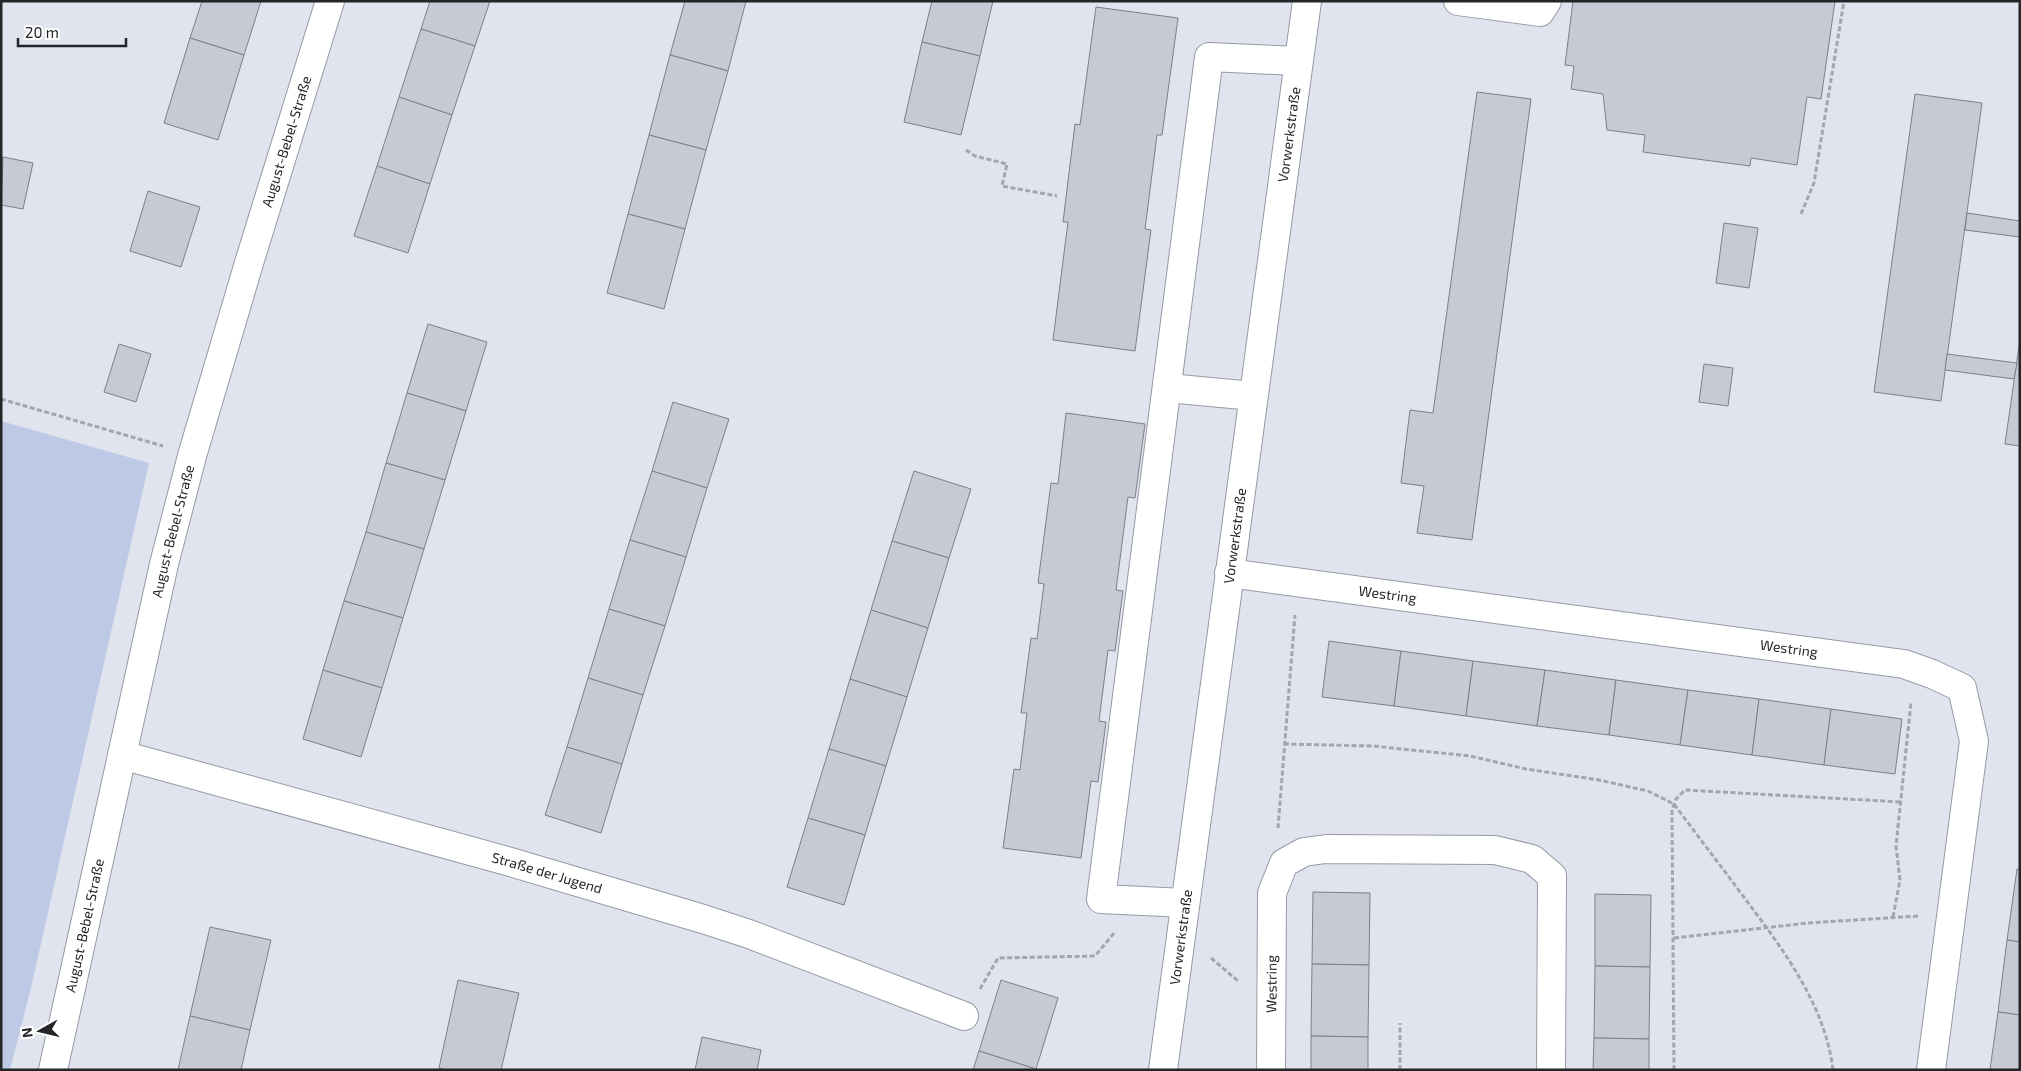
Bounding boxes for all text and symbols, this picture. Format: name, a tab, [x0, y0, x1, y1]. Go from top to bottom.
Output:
scale bar	[18, 15, 125, 47]
text: 20 m	[25, 23, 59, 41]
street label: August-Bebel-Straße	[258, 74, 314, 209]
street label: Vorwerkstraße	[1274, 86, 1303, 183]
street label: August-Bebel-Straße	[148, 463, 197, 599]
street label: Vorwerkstraße	[1220, 487, 1249, 585]
street label: Westring	[1358, 582, 1418, 606]
street label: Westring	[1759, 636, 1819, 660]
street label: Straße der Jugend	[490, 848, 604, 897]
street label: August-Bebel-Straße	[61, 857, 107, 994]
street label: Vorwerkstraße	[1166, 888, 1195, 986]
street label: Westring	[1262, 955, 1280, 1013]
north arrow	[15, 1006, 65, 1056]
text: N	[18, 1027, 36, 1039]

